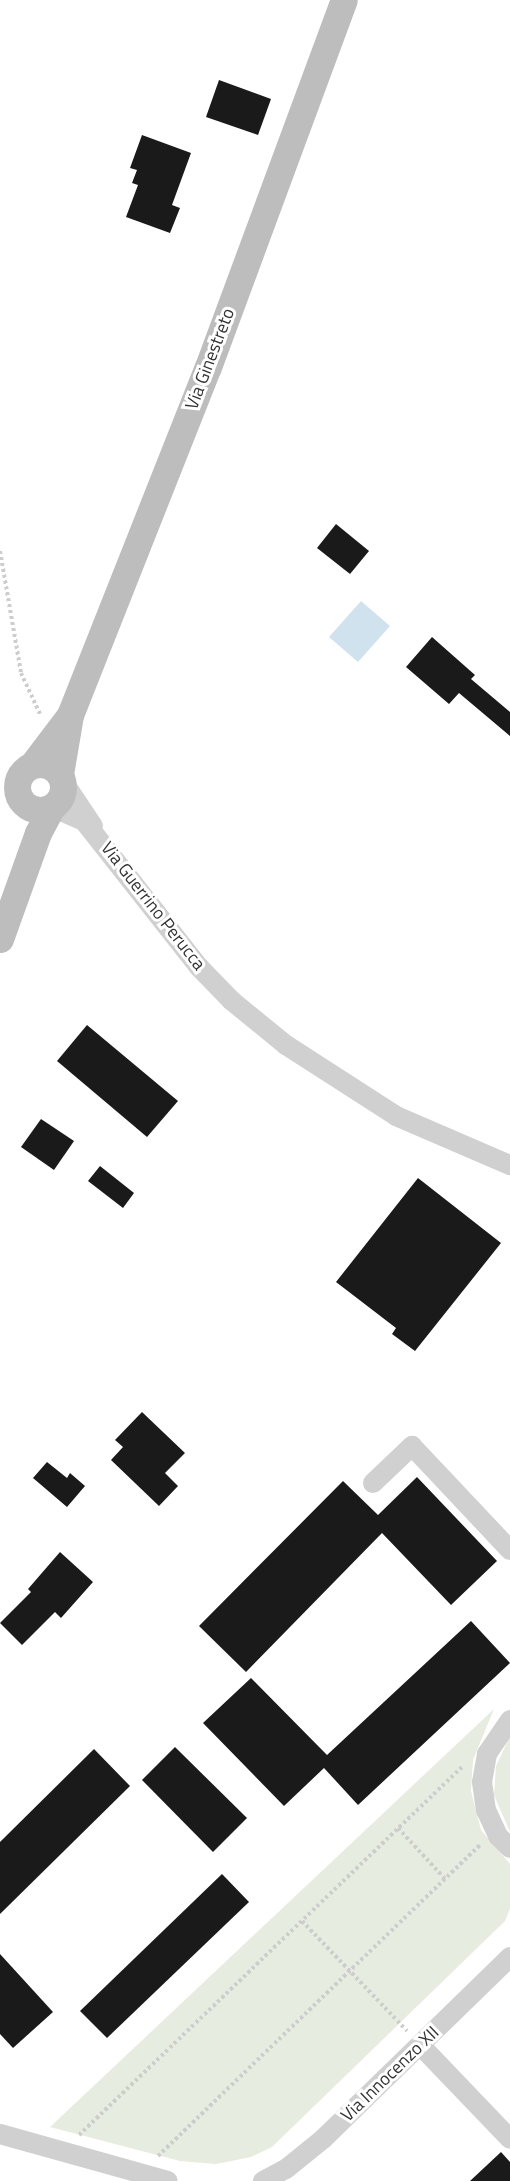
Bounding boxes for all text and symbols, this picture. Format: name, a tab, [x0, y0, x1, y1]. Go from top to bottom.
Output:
street label: Via Ginestreto	[181, 305, 239, 413]
street label: Via Guerrino Perucca	[96, 838, 210, 974]
street label: Via Innocenzo XII	[337, 2022, 443, 2126]

